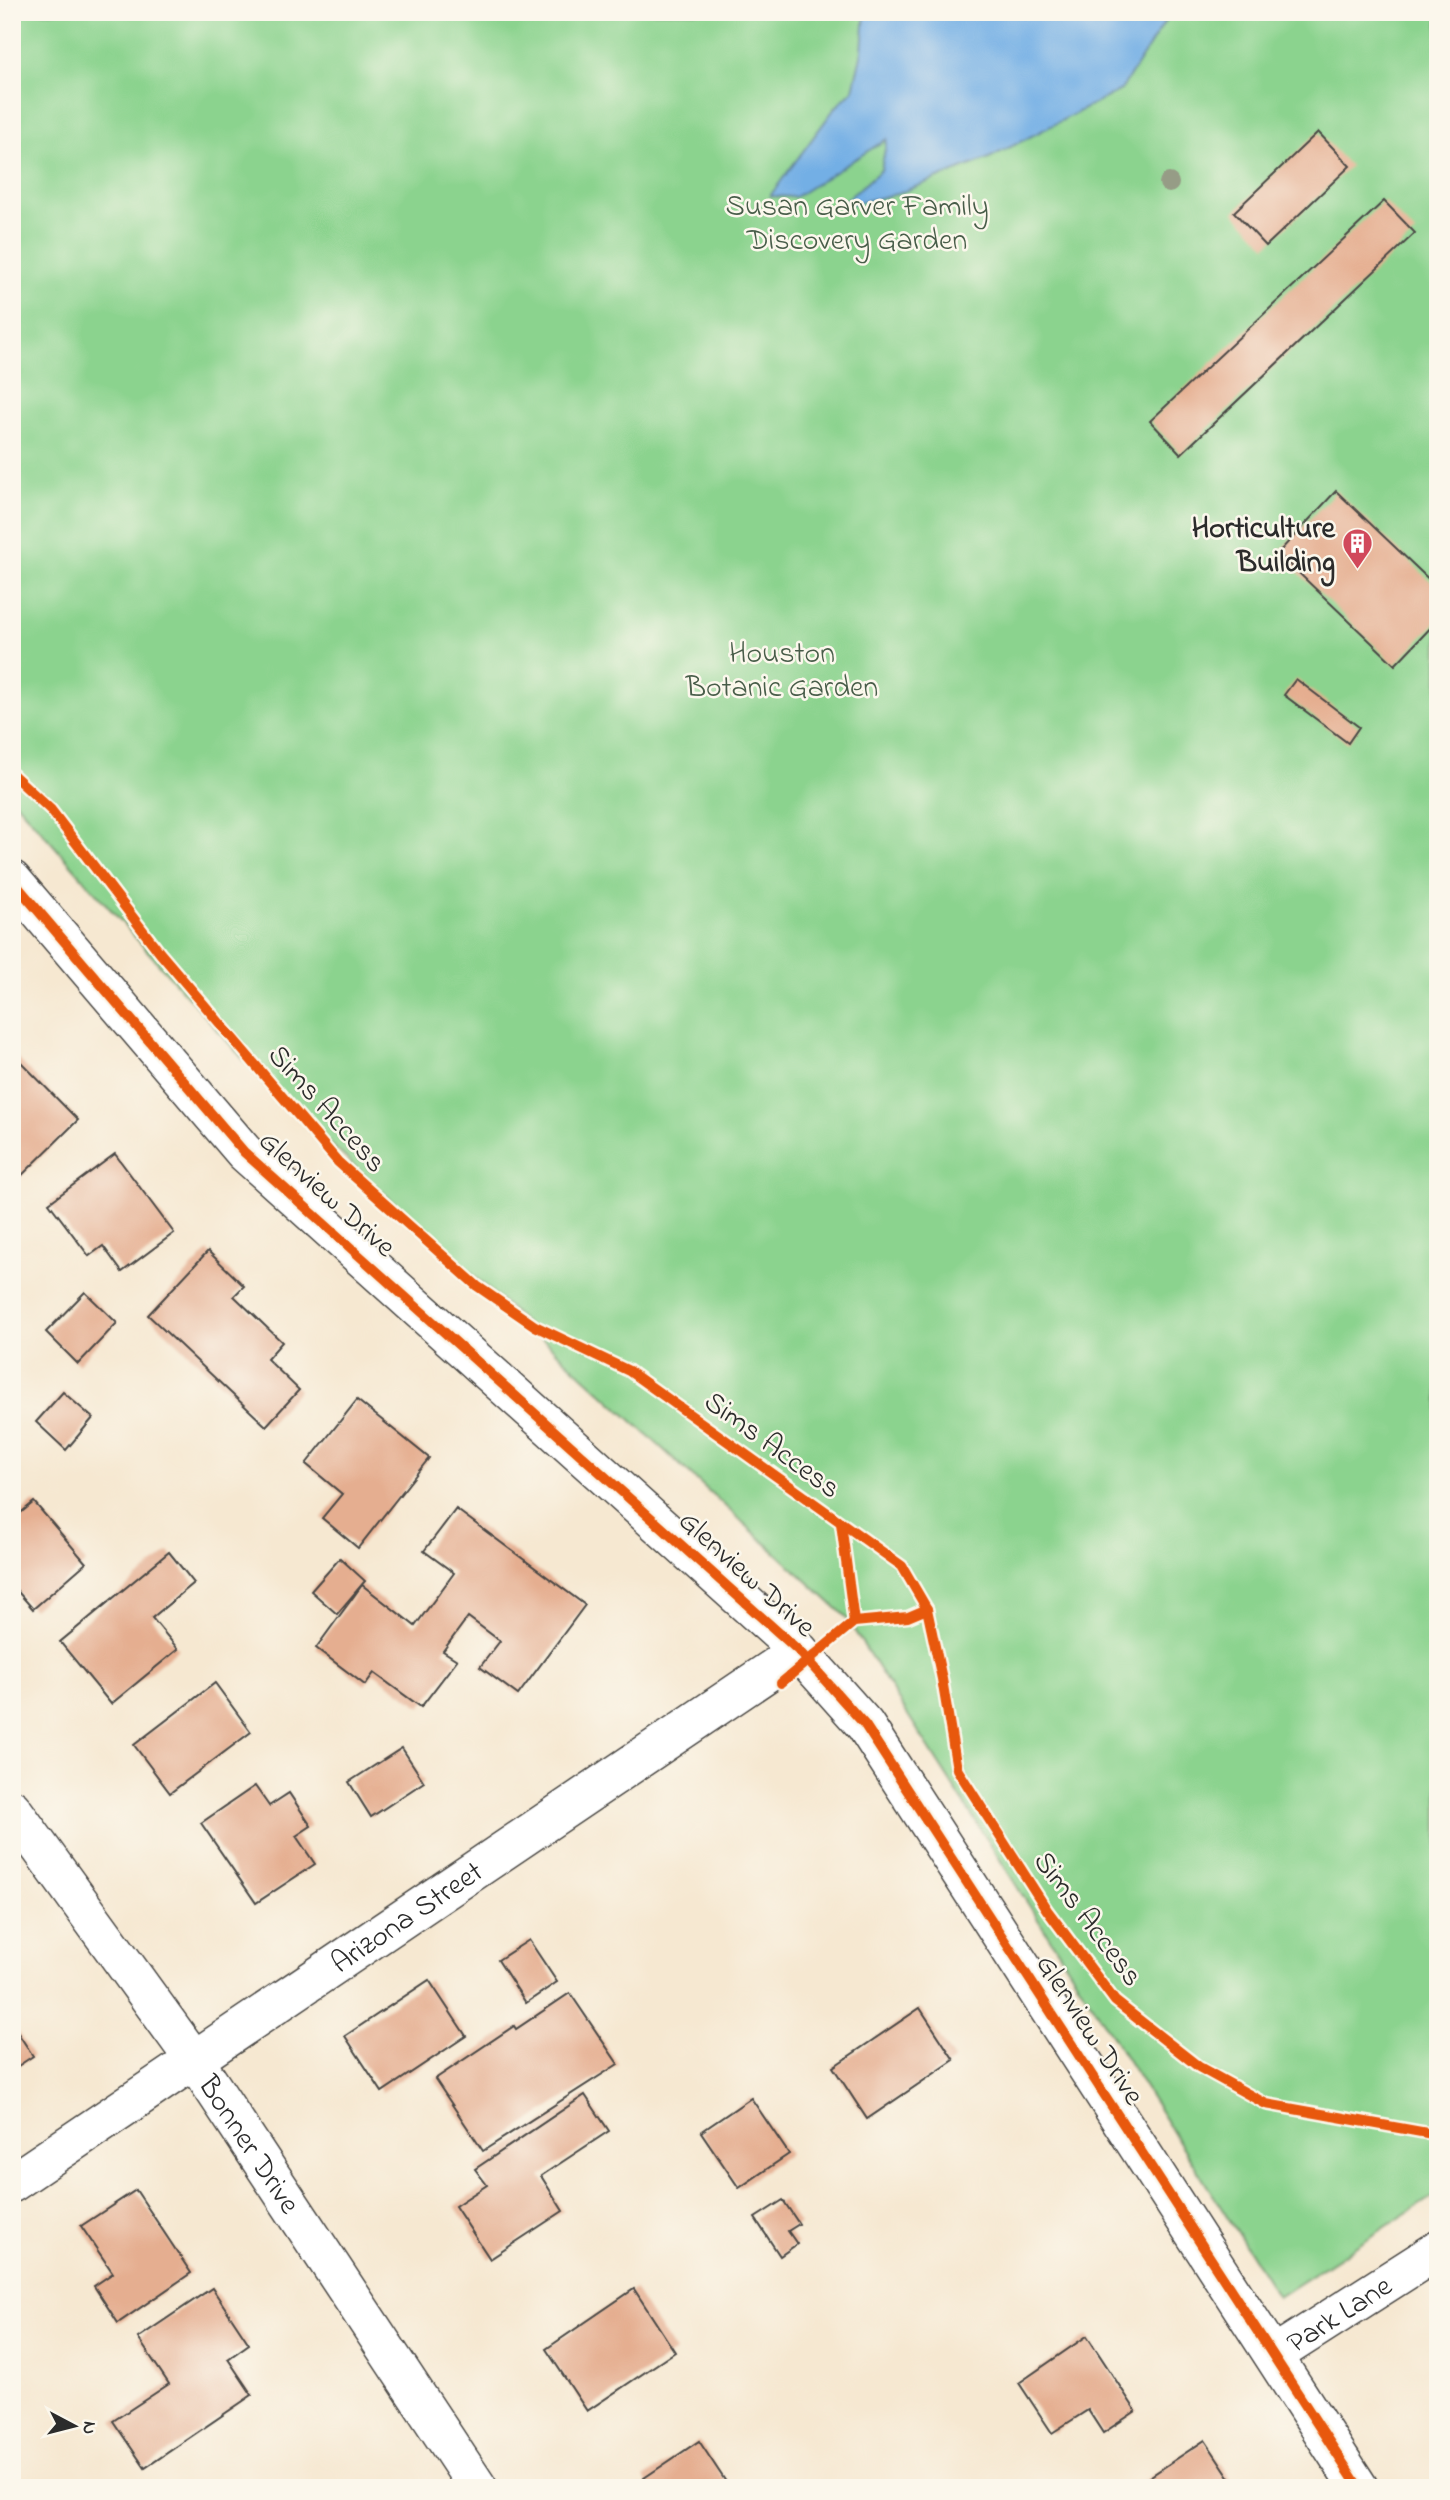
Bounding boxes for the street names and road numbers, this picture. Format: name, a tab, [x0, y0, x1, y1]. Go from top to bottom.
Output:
street label: Sims Access	[256, 1036, 396, 1184]
street label: Glenview Drive	[247, 1121, 405, 1270]
street label: Sims Access	[694, 1382, 849, 1511]
street label: Glenview Drive	[667, 1501, 825, 1650]
street label: Sims Access	[1021, 1843, 1152, 1997]
street label: Arizona Street	[323, 1852, 493, 1986]
street label: Glenview Drive	[1023, 1946, 1154, 2115]
street label: Bonner Drive	[185, 2067, 310, 2224]
street label: Park Lane	[1279, 2266, 1402, 2366]

